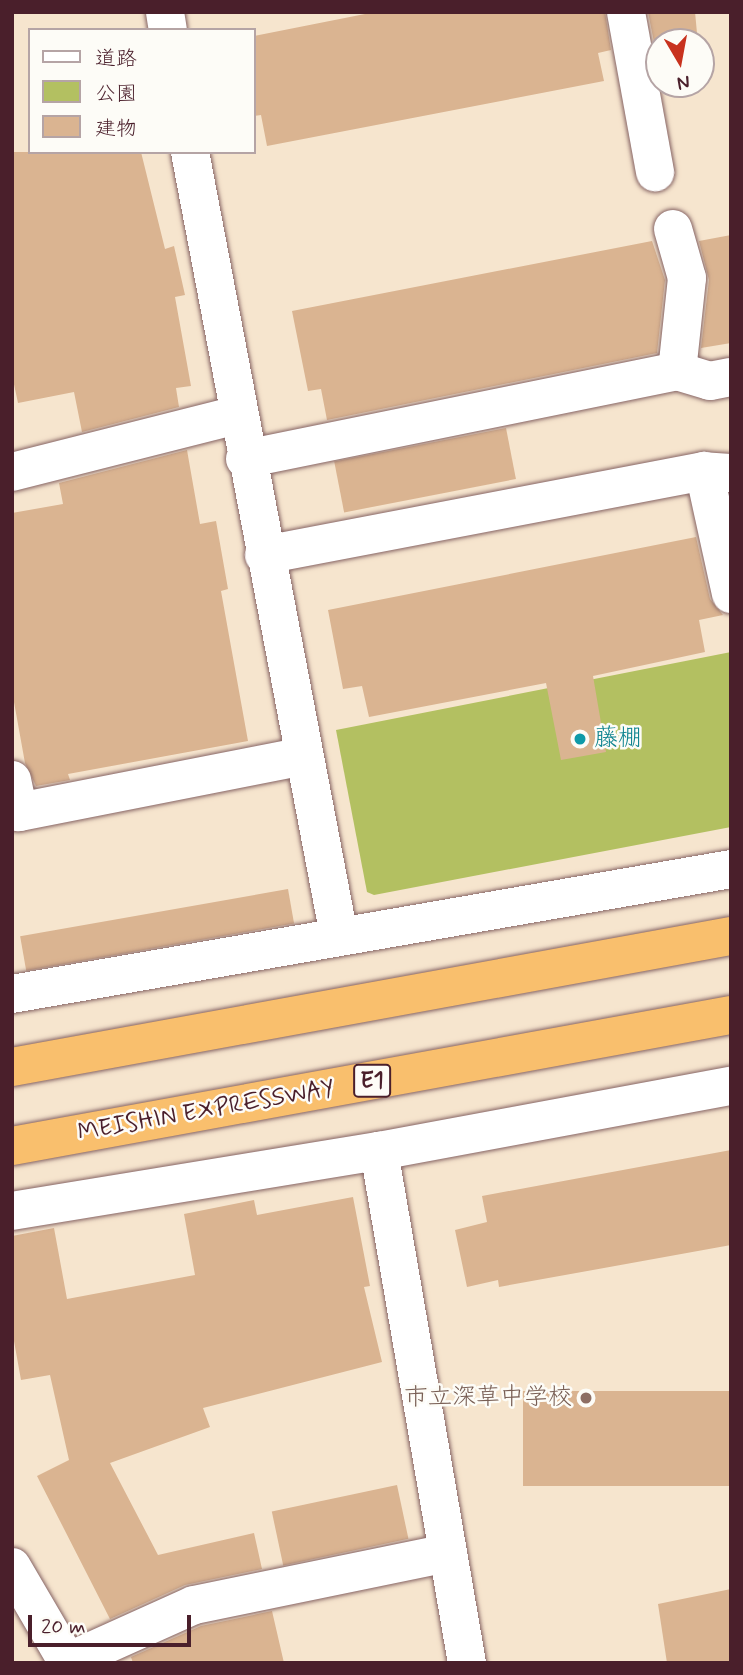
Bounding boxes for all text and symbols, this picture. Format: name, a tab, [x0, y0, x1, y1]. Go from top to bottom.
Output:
legend	[28, 28, 256, 154]
north arrow	[645, 28, 715, 98]
text: 道路	[95, 45, 137, 73]
text: N	[675, 69, 692, 96]
text: 公園	[95, 80, 137, 108]
text: 建物	[95, 115, 137, 143]
place label: 藤棚	[594, 725, 642, 753]
marker: 藤棚	[572, 731, 588, 747]
road number: E1	[353, 1062, 391, 1100]
street label: MEISHIN EXPRESSWAY	[76, 1074, 336, 1148]
place label: 市立深草中学校	[404, 1384, 572, 1412]
marker: 市立深草中学校	[578, 1390, 594, 1406]
scale bar	[32, 1602, 194, 1646]
text: 20 m	[41, 1613, 86, 1641]

